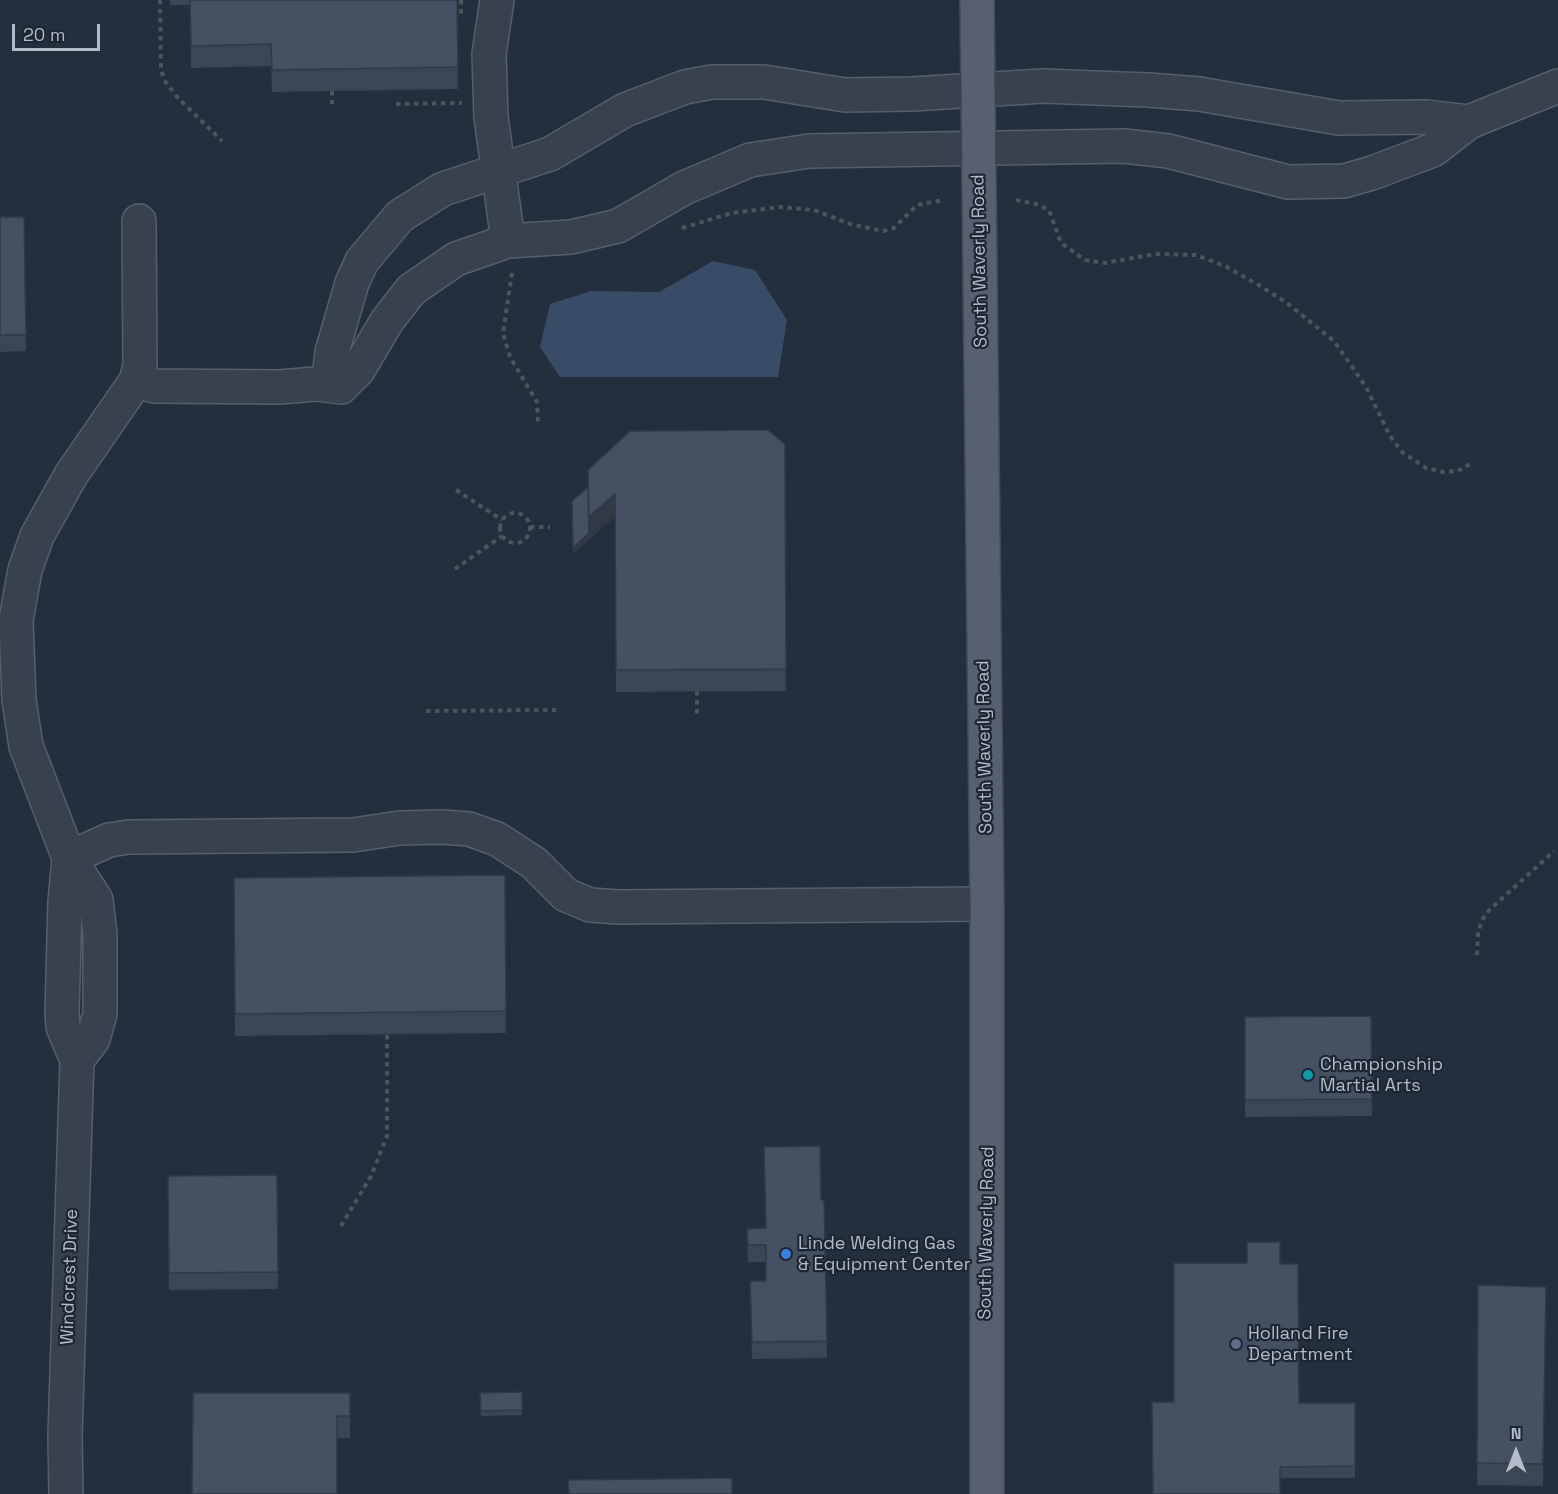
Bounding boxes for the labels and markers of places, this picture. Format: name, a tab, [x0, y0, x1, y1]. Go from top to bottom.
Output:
place label: Championship Martial Arts	[1320, 1054, 1443, 1096]
marker: Championship Martial Arts	[1301, 1068, 1315, 1082]
place label: Linde Welding Gas & Equipment Center	[798, 1233, 970, 1276]
marker: Linde Welding Gas & Equipment Center	[779, 1247, 793, 1261]
place label: Holland Fire Department	[1248, 1323, 1353, 1366]
marker: Holland Fire Department	[1229, 1337, 1243, 1351]

